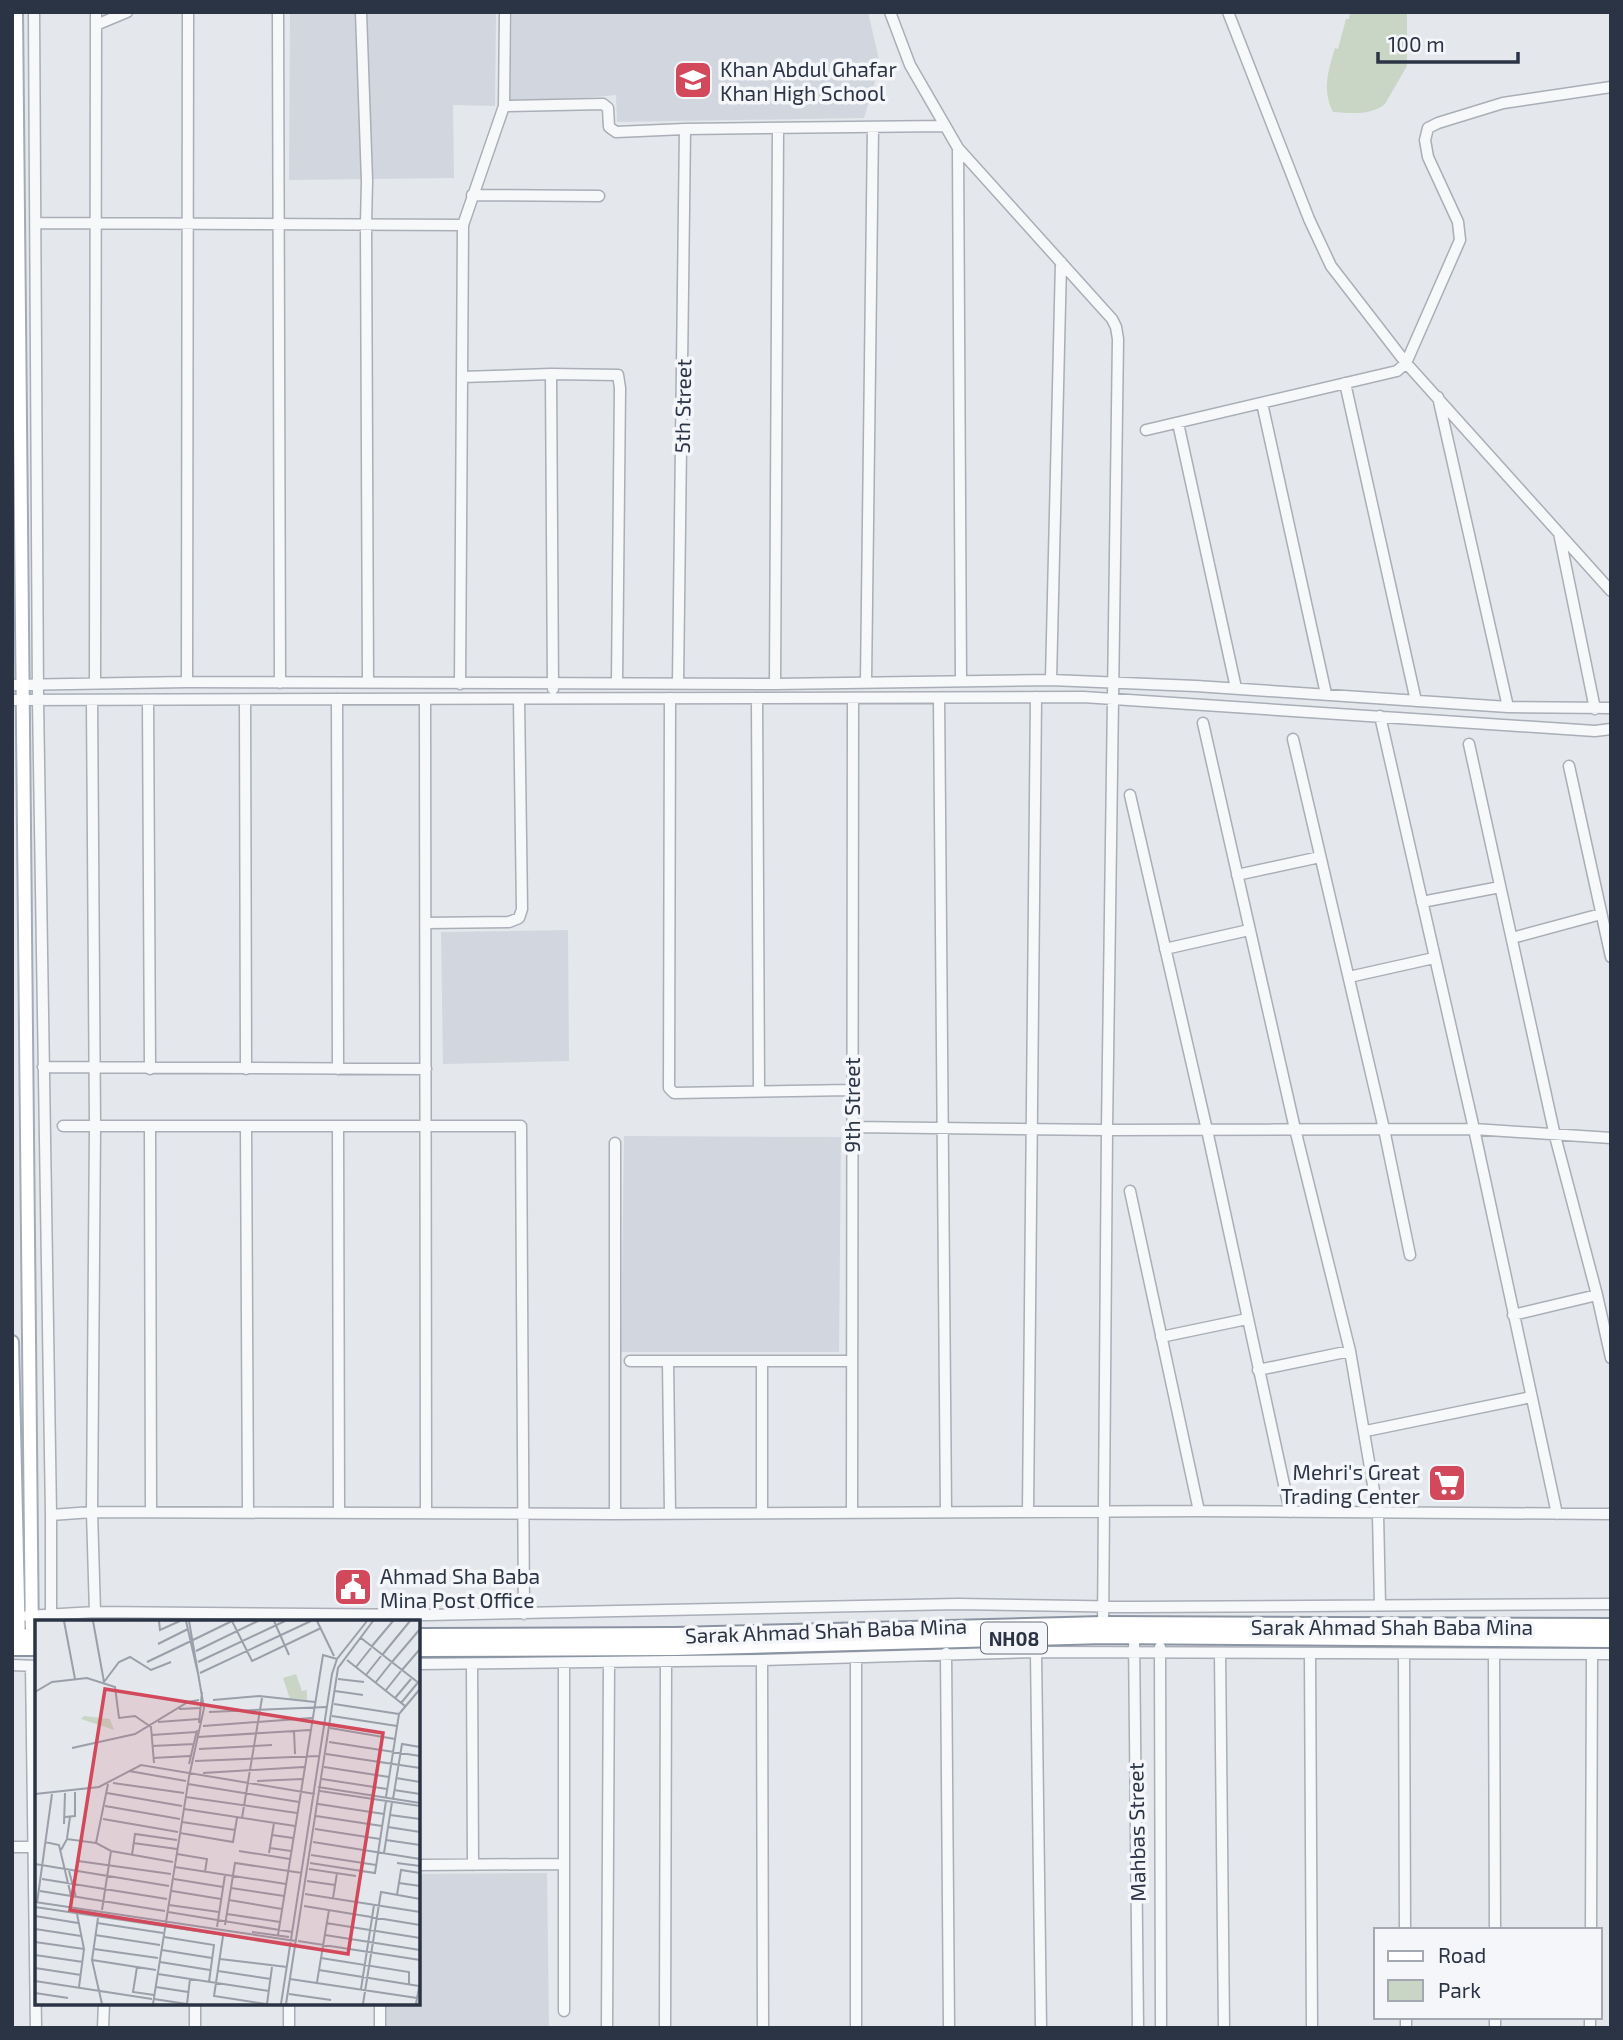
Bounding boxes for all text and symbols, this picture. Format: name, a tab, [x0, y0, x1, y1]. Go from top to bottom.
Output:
scale bar	[1378, 21, 1518, 65]
text: 100 m	[1388, 31, 1445, 56]
place label: Khan Abdul Ghafar Khan High School	[720, 56, 897, 105]
school or university icon: Khan Abdul Ghafar Khan High School	[672, 59, 714, 101]
street label: 5th Street	[669, 359, 695, 453]
street label: 9th Street	[839, 1057, 864, 1153]
place label: Mehri's Great Trading Center	[1281, 1459, 1421, 1508]
supermarket icon: Mehri's Great Trading Center	[1426, 1462, 1468, 1504]
place label: Ahmad Sha Baba Mina Post Office	[380, 1563, 540, 1612]
public building icon: Ahmad Sha Baba Mina Post Office	[332, 1566, 374, 1608]
street label: Sarak Ahmad Shah Baba Mina	[684, 1613, 968, 1647]
street label: Sarak Ahmad Shah Baba Mina	[1251, 1614, 1533, 1639]
inset map	[35, 1620, 420, 2005]
road number: NH08	[981, 1622, 1047, 1654]
street label: Mahbas Street	[1122, 1762, 1150, 1902]
legend	[1374, 1928, 1602, 2019]
text: Road	[1438, 1942, 1486, 1967]
text: Park	[1438, 1977, 1481, 2002]

